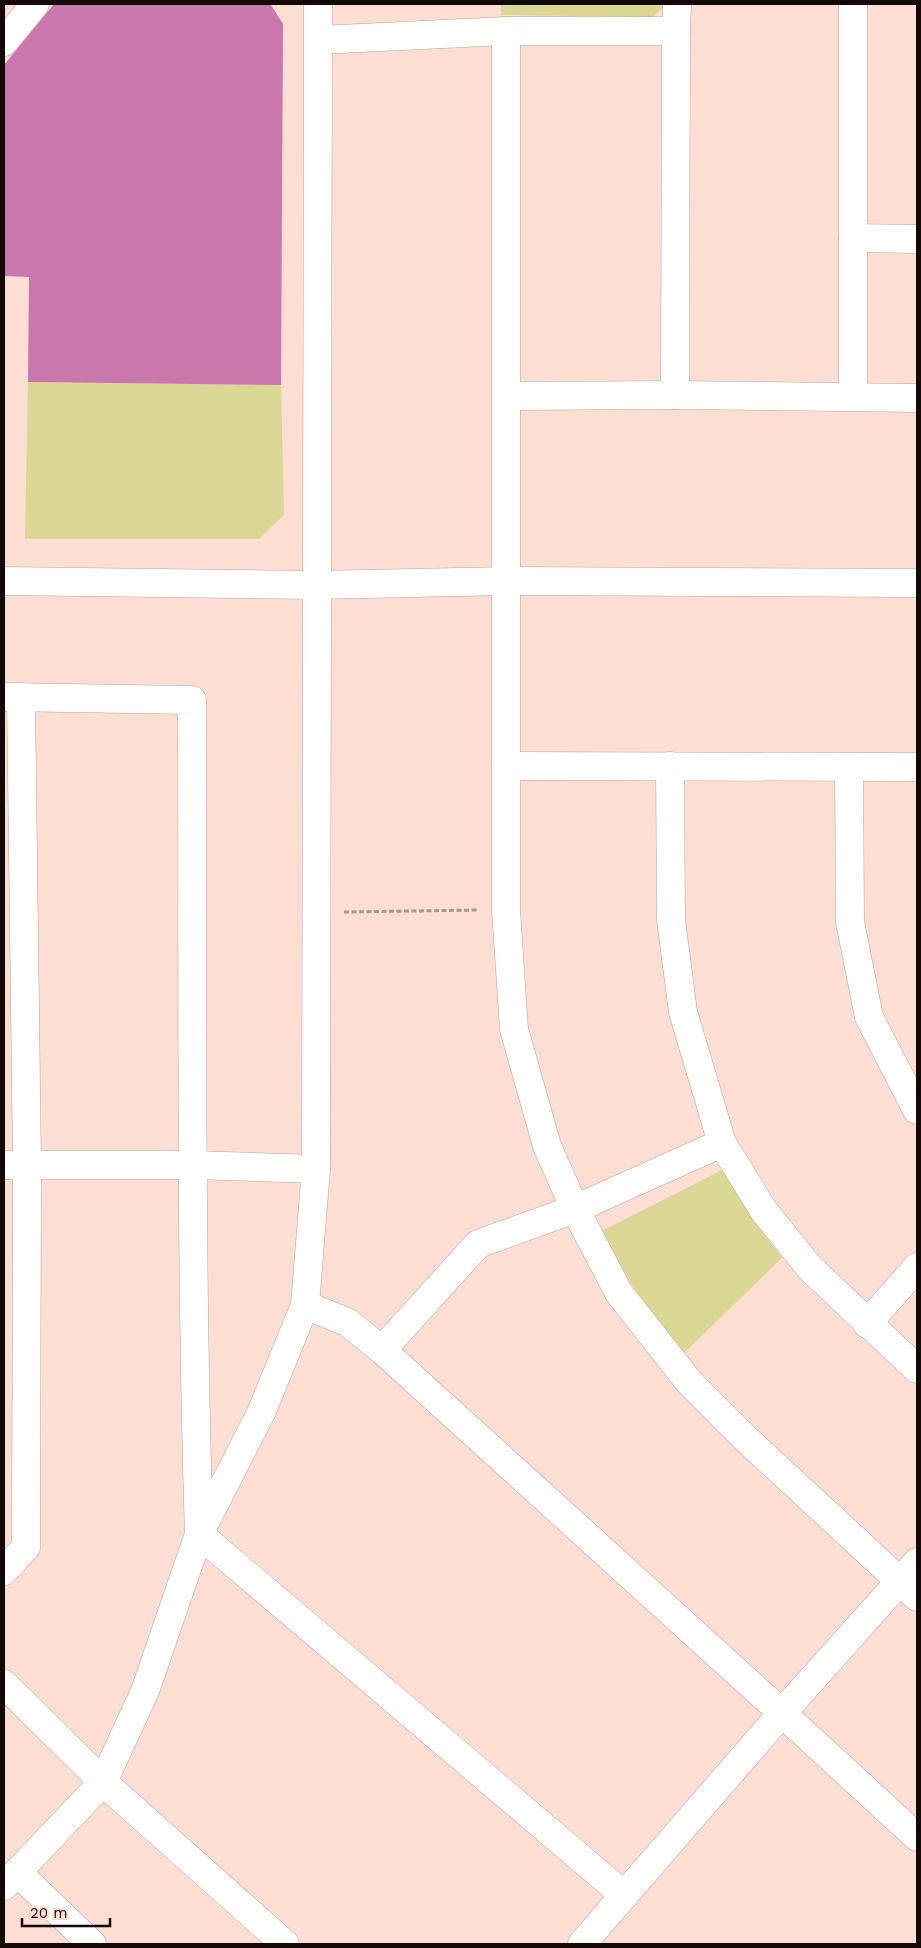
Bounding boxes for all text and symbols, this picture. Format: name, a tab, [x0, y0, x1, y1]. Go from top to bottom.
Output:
scale bar	[22, 1896, 110, 1928]
text: 20 m	[30, 1904, 68, 1922]

